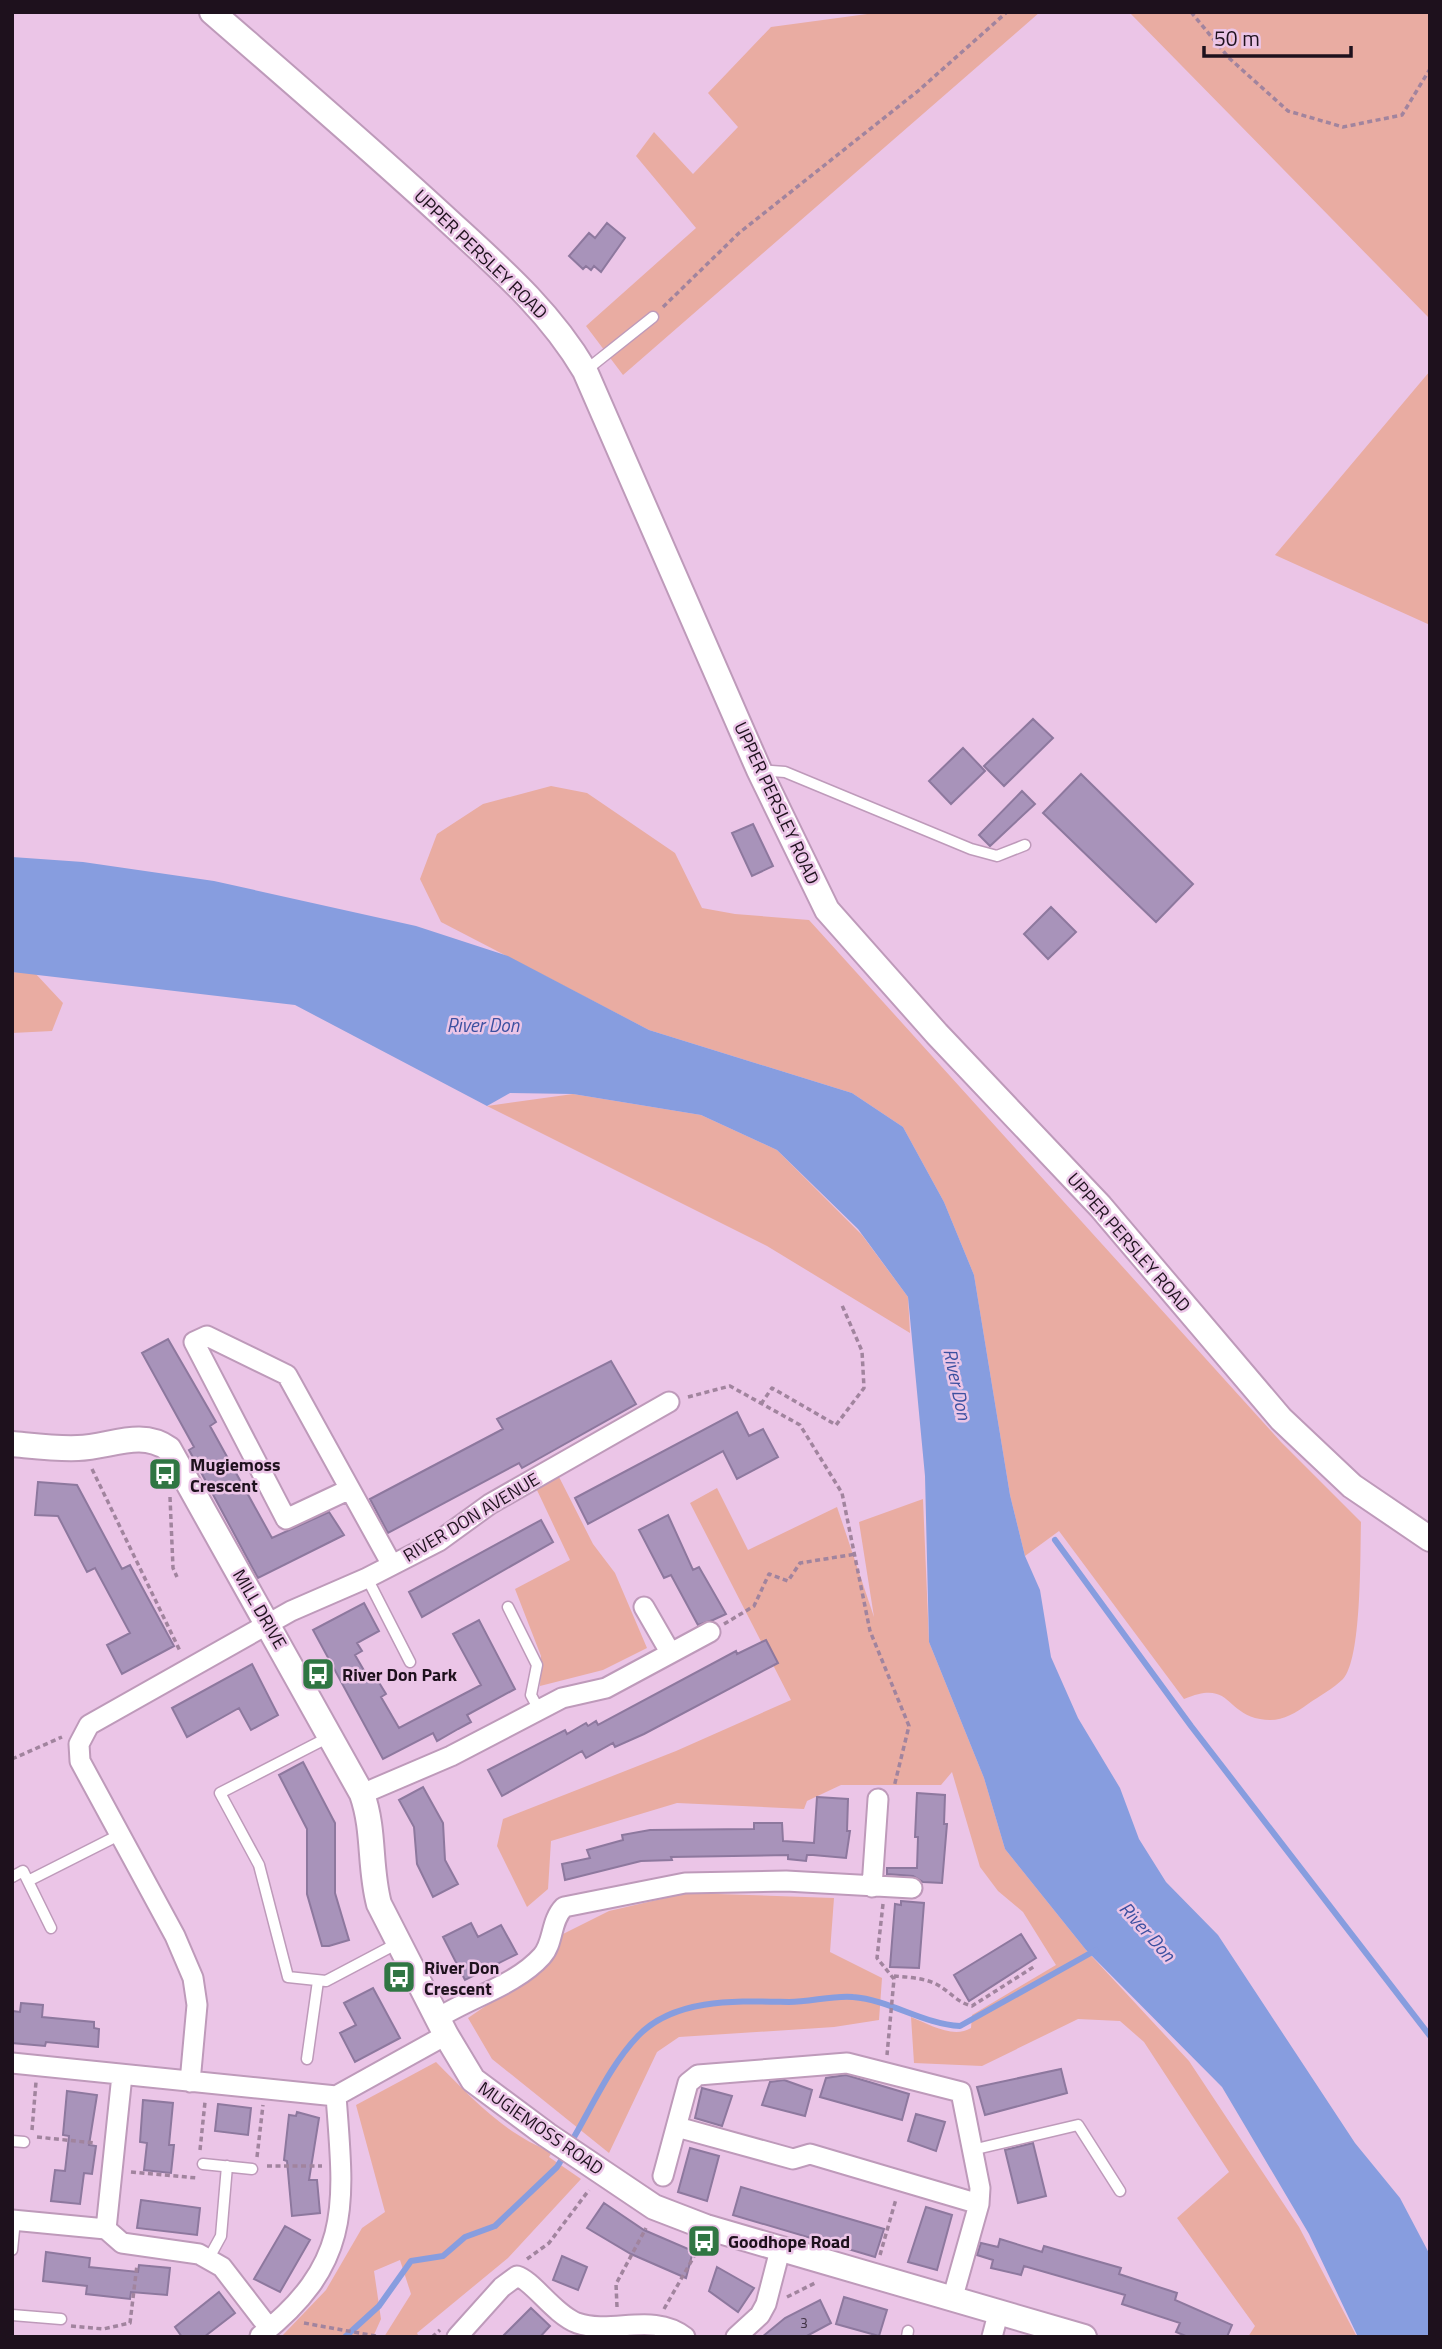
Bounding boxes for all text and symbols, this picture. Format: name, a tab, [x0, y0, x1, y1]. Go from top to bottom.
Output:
scale bar	[1204, 14, 1351, 58]
text: 50 m	[1214, 22, 1260, 54]
street label: UPPER PERSLEY ROAD	[408, 183, 554, 325]
street label: UPPER PERSLEY ROAD	[727, 717, 827, 889]
water label: River Don	[447, 1010, 520, 1039]
street label: UPPER PERSLEY ROAD	[1061, 1166, 1197, 1318]
water label: River Don	[936, 1346, 980, 1423]
place label: Mugiemoss Crescent	[190, 1451, 281, 1499]
bus stop icon: Mugiemoss Crescent	[146, 1455, 184, 1493]
street label: RIVER DON AVENUE	[398, 1465, 544, 1568]
street label: MILL DRIVE	[226, 1564, 294, 1654]
bus stop icon: River Don Park	[299, 1655, 337, 1693]
place label: River Don Park	[342, 1661, 458, 1688]
water label: River Don	[1113, 1894, 1183, 1968]
place label: River Don Crescent	[424, 1954, 500, 2002]
bus stop icon: River Don Crescent	[380, 1958, 418, 1996]
street label: MUGIEMOSS ROAD	[473, 2075, 609, 2181]
bus stop icon: Goodhope Road	[685, 2222, 723, 2260]
place label: Goodhope Road	[728, 2228, 850, 2255]
house number: 3	[800, 2312, 808, 2333]

